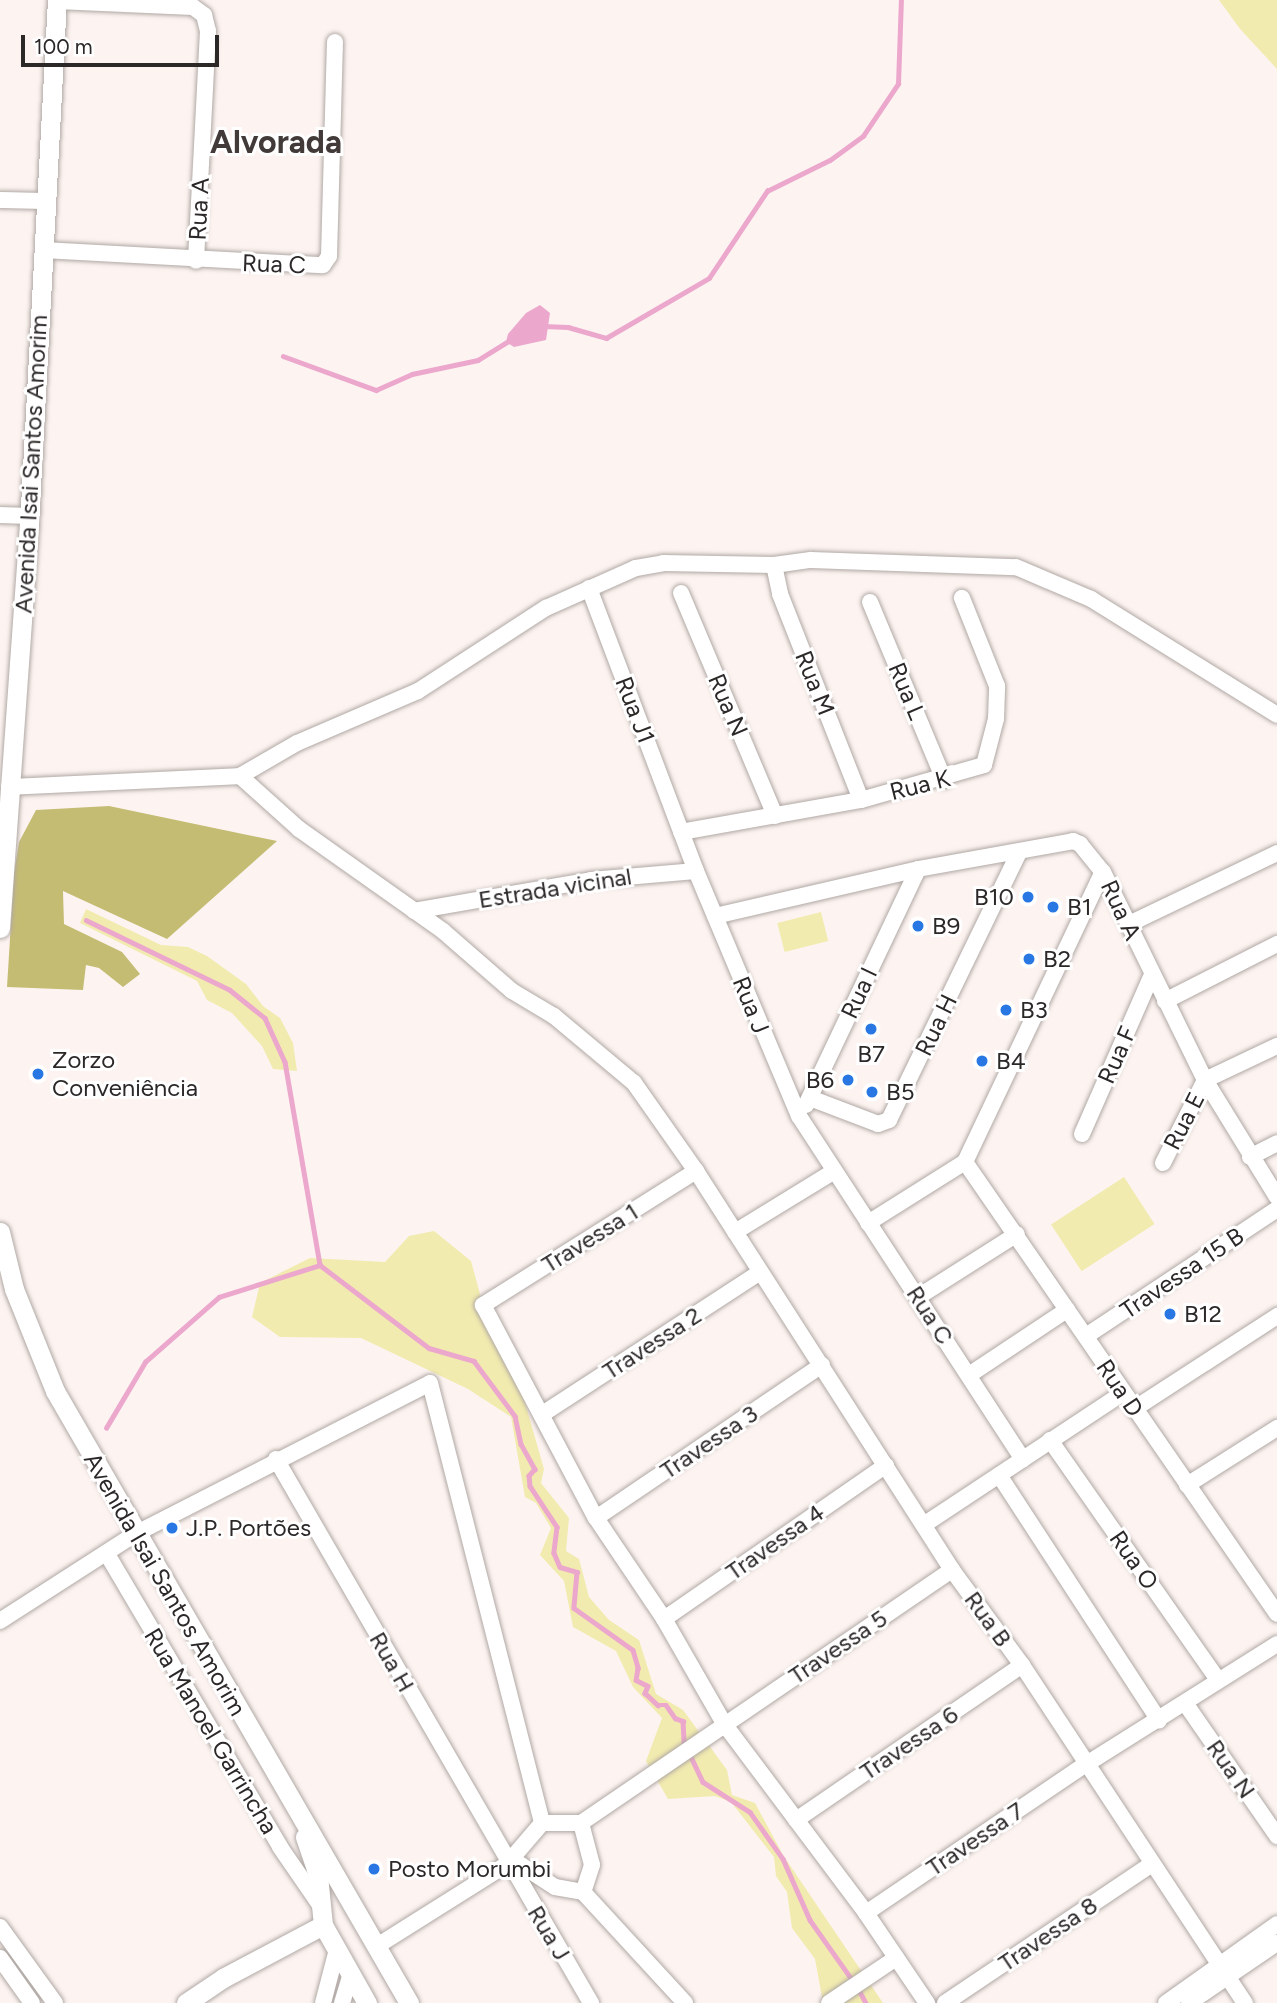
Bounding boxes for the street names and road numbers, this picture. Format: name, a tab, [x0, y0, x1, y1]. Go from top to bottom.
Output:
street label: Rua A	[183, 177, 215, 241]
street label: Rua C	[242, 248, 306, 280]
street label: Avenida Isai Santos Amorim	[9, 314, 53, 614]
street label: Rua M	[789, 647, 841, 719]
street label: Rua L	[882, 658, 932, 724]
street label: Rua N	[702, 669, 754, 741]
street label: Rua J1	[609, 673, 661, 747]
street label: Rua K	[887, 764, 953, 806]
street label: Estrada vicinal	[476, 862, 634, 914]
street label: Rua A	[1095, 875, 1147, 945]
street label: Rua I	[835, 963, 883, 1023]
street label: Rua J	[727, 972, 775, 1038]
street label: Rua H	[909, 990, 963, 1060]
street label: Rua F	[1092, 1022, 1142, 1088]
street label: Rua E	[1157, 1087, 1211, 1155]
street label: Travessa 1	[537, 1197, 643, 1279]
street label: Travessa 15 B	[1115, 1221, 1249, 1325]
street label: Rua C	[901, 1280, 959, 1350]
street label: Travessa 2	[597, 1301, 707, 1385]
street label: Rua D	[1090, 1354, 1150, 1422]
street label: Travessa 3	[655, 1399, 763, 1485]
street label: Avenida Isai Santos Amorim	[78, 1447, 252, 1721]
street label: Travessa 4	[720, 1498, 830, 1586]
street label: Rua O	[1104, 1525, 1164, 1595]
street label: Rua B	[958, 1586, 1018, 1652]
street label: Travessa 5	[784, 1604, 892, 1690]
street label: Rua Manoel Garrincha	[138, 1623, 284, 1839]
street label: Rua H	[363, 1627, 421, 1697]
street label: Travessa 6	[855, 1700, 963, 1786]
street label: Rua N	[1201, 1734, 1261, 1804]
street label: Travessa 7	[921, 1796, 1029, 1882]
street label: Travessa 8	[993, 1891, 1103, 1977]
street label: Rua J	[521, 1900, 577, 1966]

